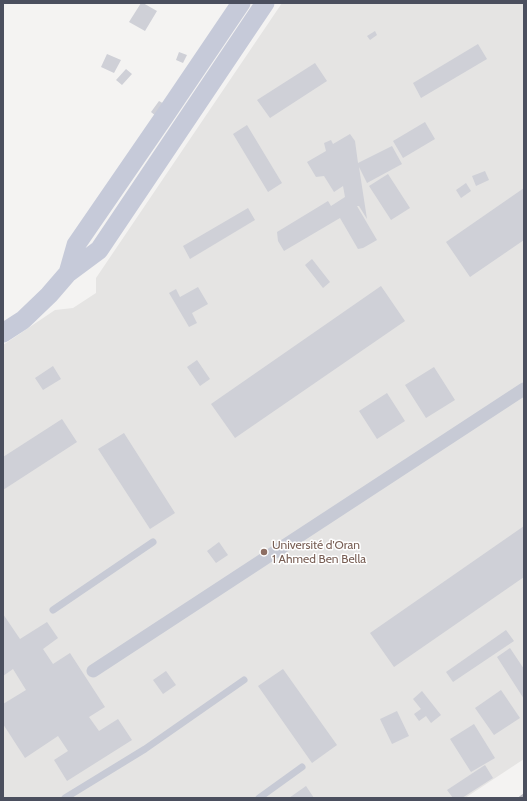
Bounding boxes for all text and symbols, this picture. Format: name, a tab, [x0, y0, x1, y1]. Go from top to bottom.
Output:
place label: Université d'Oran 1 Ahmed Ben Bella	[272, 538, 366, 566]
marker: Université d'Oran 1 Ahmed Ben Bella	[259, 547, 269, 557]

